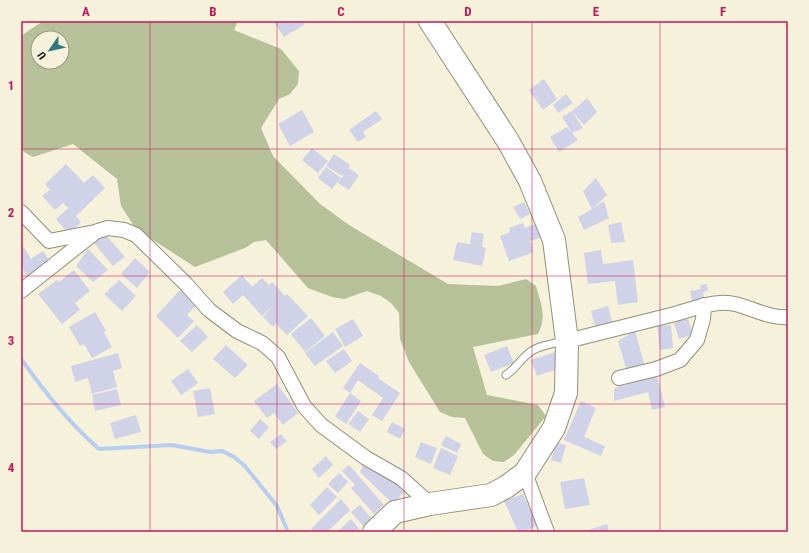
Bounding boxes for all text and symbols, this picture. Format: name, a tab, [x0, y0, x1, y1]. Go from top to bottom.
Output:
text: A	[82, 4, 90, 19]
text: B	[209, 4, 217, 19]
text: C	[337, 4, 345, 19]
text: D	[464, 4, 472, 19]
text: E	[593, 4, 600, 19]
text: F	[720, 4, 726, 19]
north arrow	[30, 30, 70, 70]
text: U	[35, 49, 49, 62]
text: 1	[8, 78, 14, 93]
text: 2	[8, 205, 15, 220]
text: 3	[8, 333, 14, 348]
text: 4	[8, 460, 15, 475]

